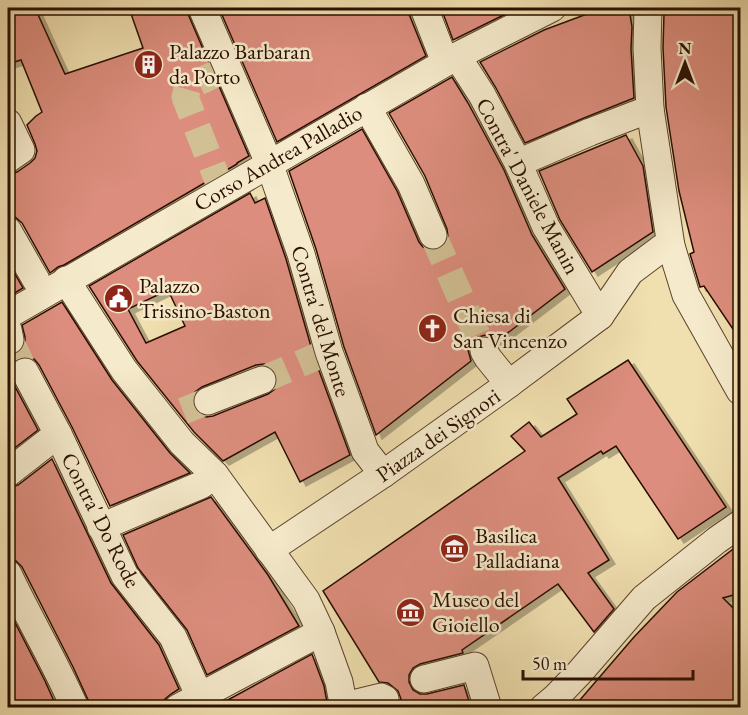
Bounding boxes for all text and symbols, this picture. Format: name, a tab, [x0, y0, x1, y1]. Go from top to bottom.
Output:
north arrow	[655, 33, 715, 93]
place label: Palazzo Barbaran da Porto	[169, 37, 311, 91]
text: N	[679, 38, 692, 59]
building icon: Palazzo Barbaran da Porto	[132, 48, 164, 80]
street label: Contra' Daniele Manin	[469, 93, 587, 280]
street label: Corso Andrea Palladio	[189, 98, 368, 218]
street label: Contra' del Monte	[284, 242, 358, 401]
place label: Palazzo Trissino-Baston	[139, 271, 271, 325]
public building icon: Palazzo Trissino-Baston	[102, 282, 134, 314]
place label: Chiesa di San Vincenzo	[453, 301, 567, 355]
church icon: Chiesa di San Vincenzo	[416, 312, 448, 344]
street label: Piazza dei Signori	[370, 381, 506, 489]
street label: Contra' Do Rode	[54, 447, 148, 593]
place label: Basilica Palladiana	[475, 521, 560, 575]
museum icon: Basilica Palladiana	[438, 532, 470, 564]
place label: Museo del Gioiello	[432, 585, 519, 639]
museum icon: Museo del Gioiello	[395, 596, 427, 628]
scale bar	[523, 643, 692, 681]
text: 50 m	[532, 652, 567, 675]

